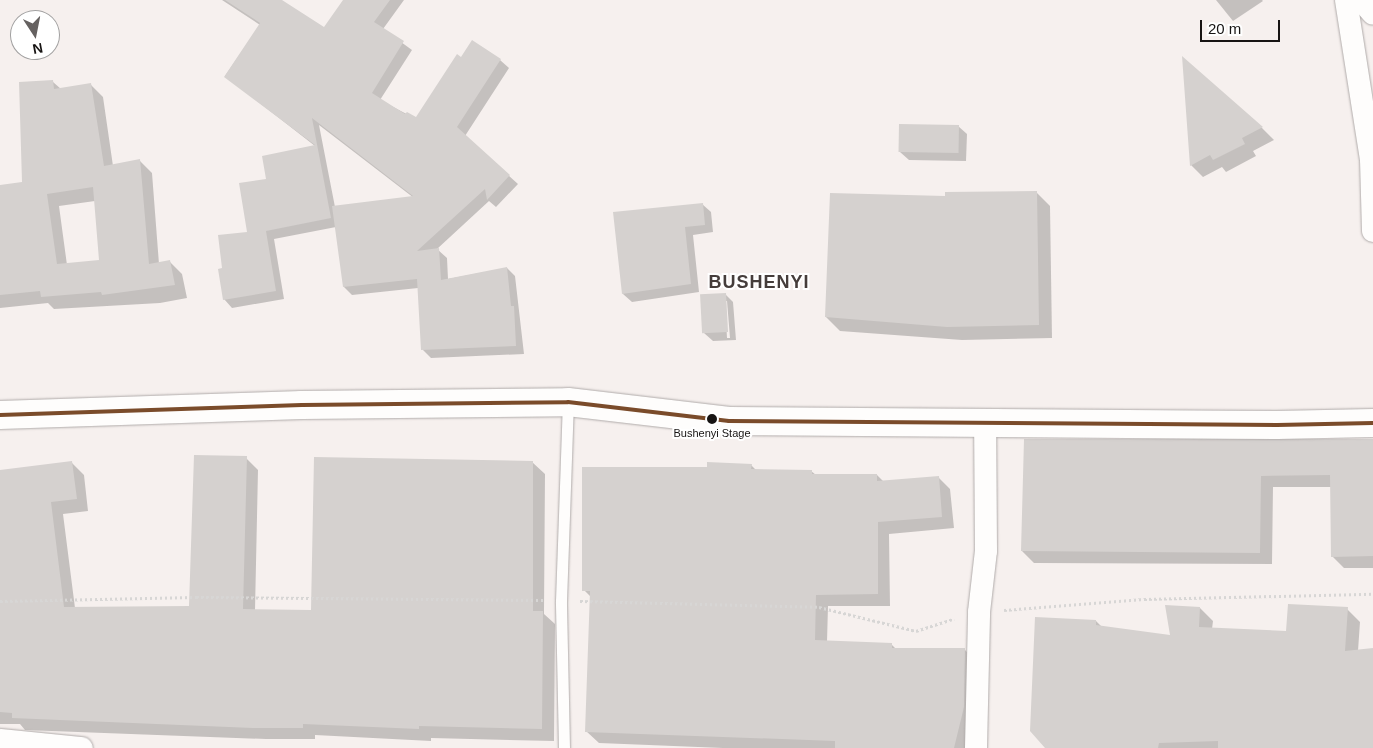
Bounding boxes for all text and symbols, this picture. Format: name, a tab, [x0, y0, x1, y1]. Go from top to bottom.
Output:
north arrow	[10, 10, 60, 60]
scale bar	[1203, 10, 1283, 42]
text: 20 m	[1208, 20, 1241, 37]
text: N	[31, 40, 44, 58]
district label: BUSHENYI	[707, 271, 811, 293]
marker: Bushenyi Stage	[707, 414, 717, 424]
place label: Bushenyi Stage	[673, 426, 751, 440]

